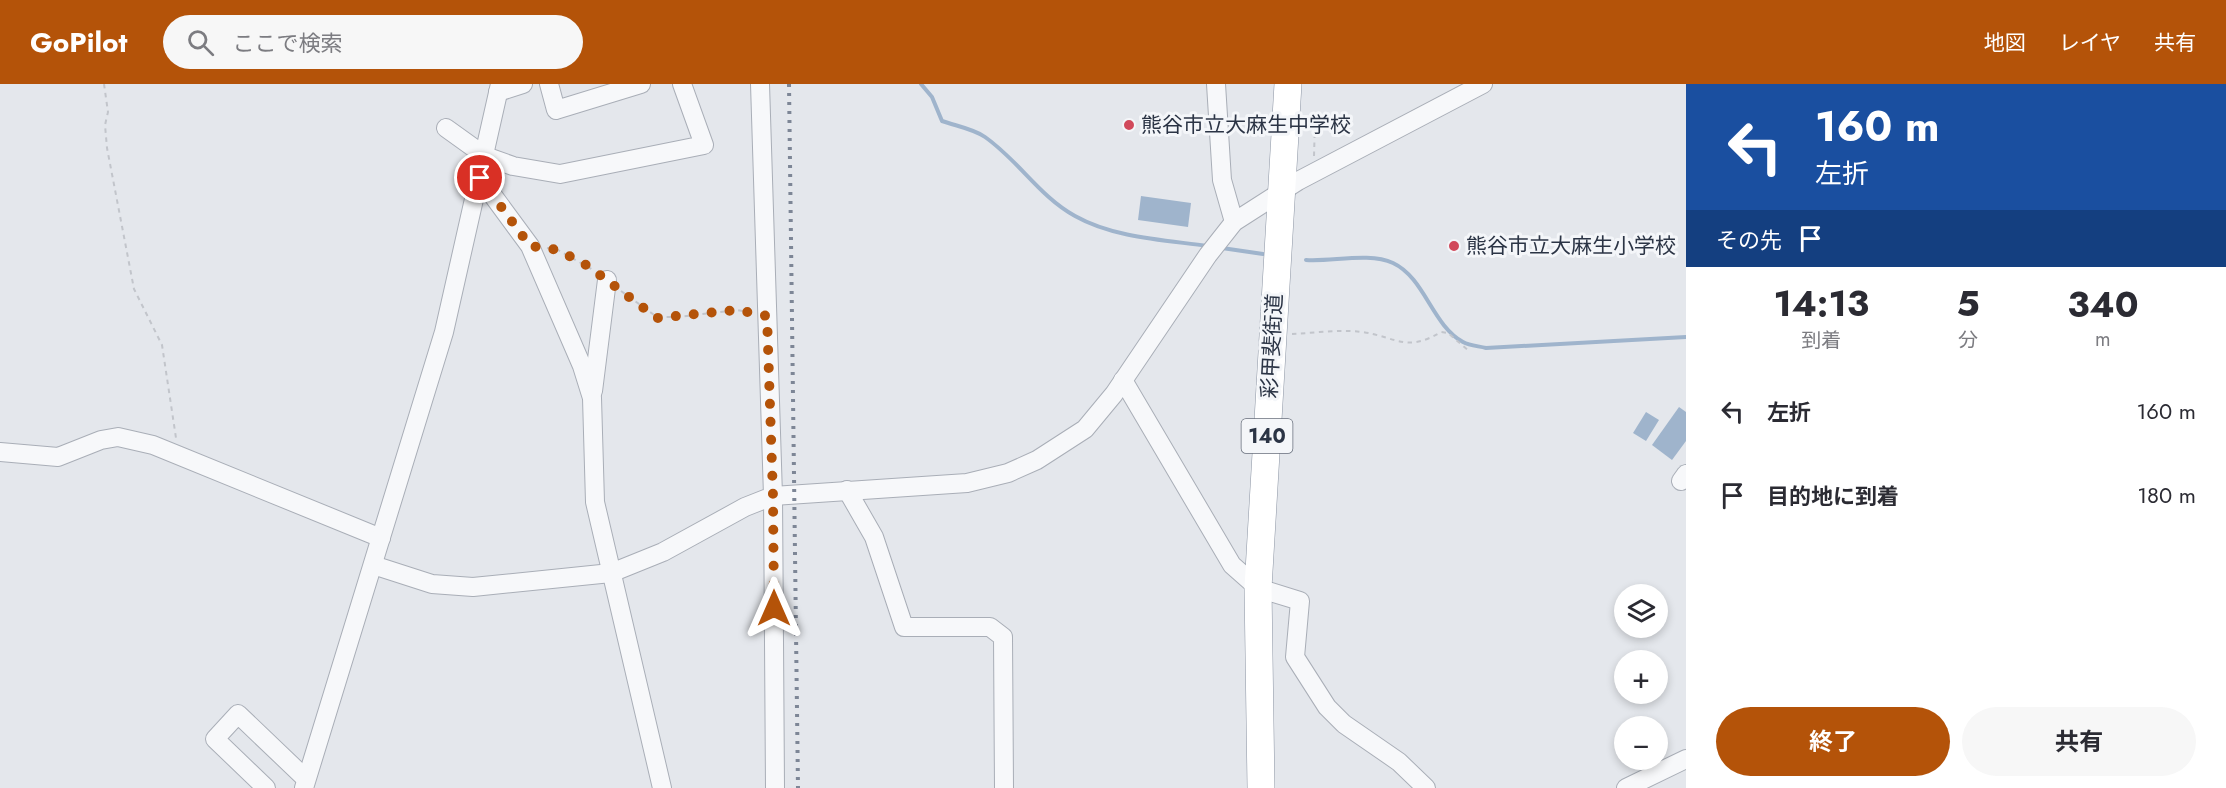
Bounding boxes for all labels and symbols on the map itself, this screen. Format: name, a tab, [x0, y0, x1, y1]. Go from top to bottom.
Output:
place label: 熊谷市立大麻生中学校	[1141, 110, 1351, 140]
marker: 熊谷市立大麻生中学校	[1122, 118, 1136, 132]
pin	[454, 152, 505, 203]
place label: 熊谷市立大麻生小学校	[1466, 231, 1676, 261]
marker: 熊谷市立大麻生小学校	[1447, 239, 1461, 253]
street label: 彩甲斐街道	[1254, 293, 1290, 399]
road number: 140	[1242, 419, 1292, 453]
position arrow	[742, 576, 806, 640]

